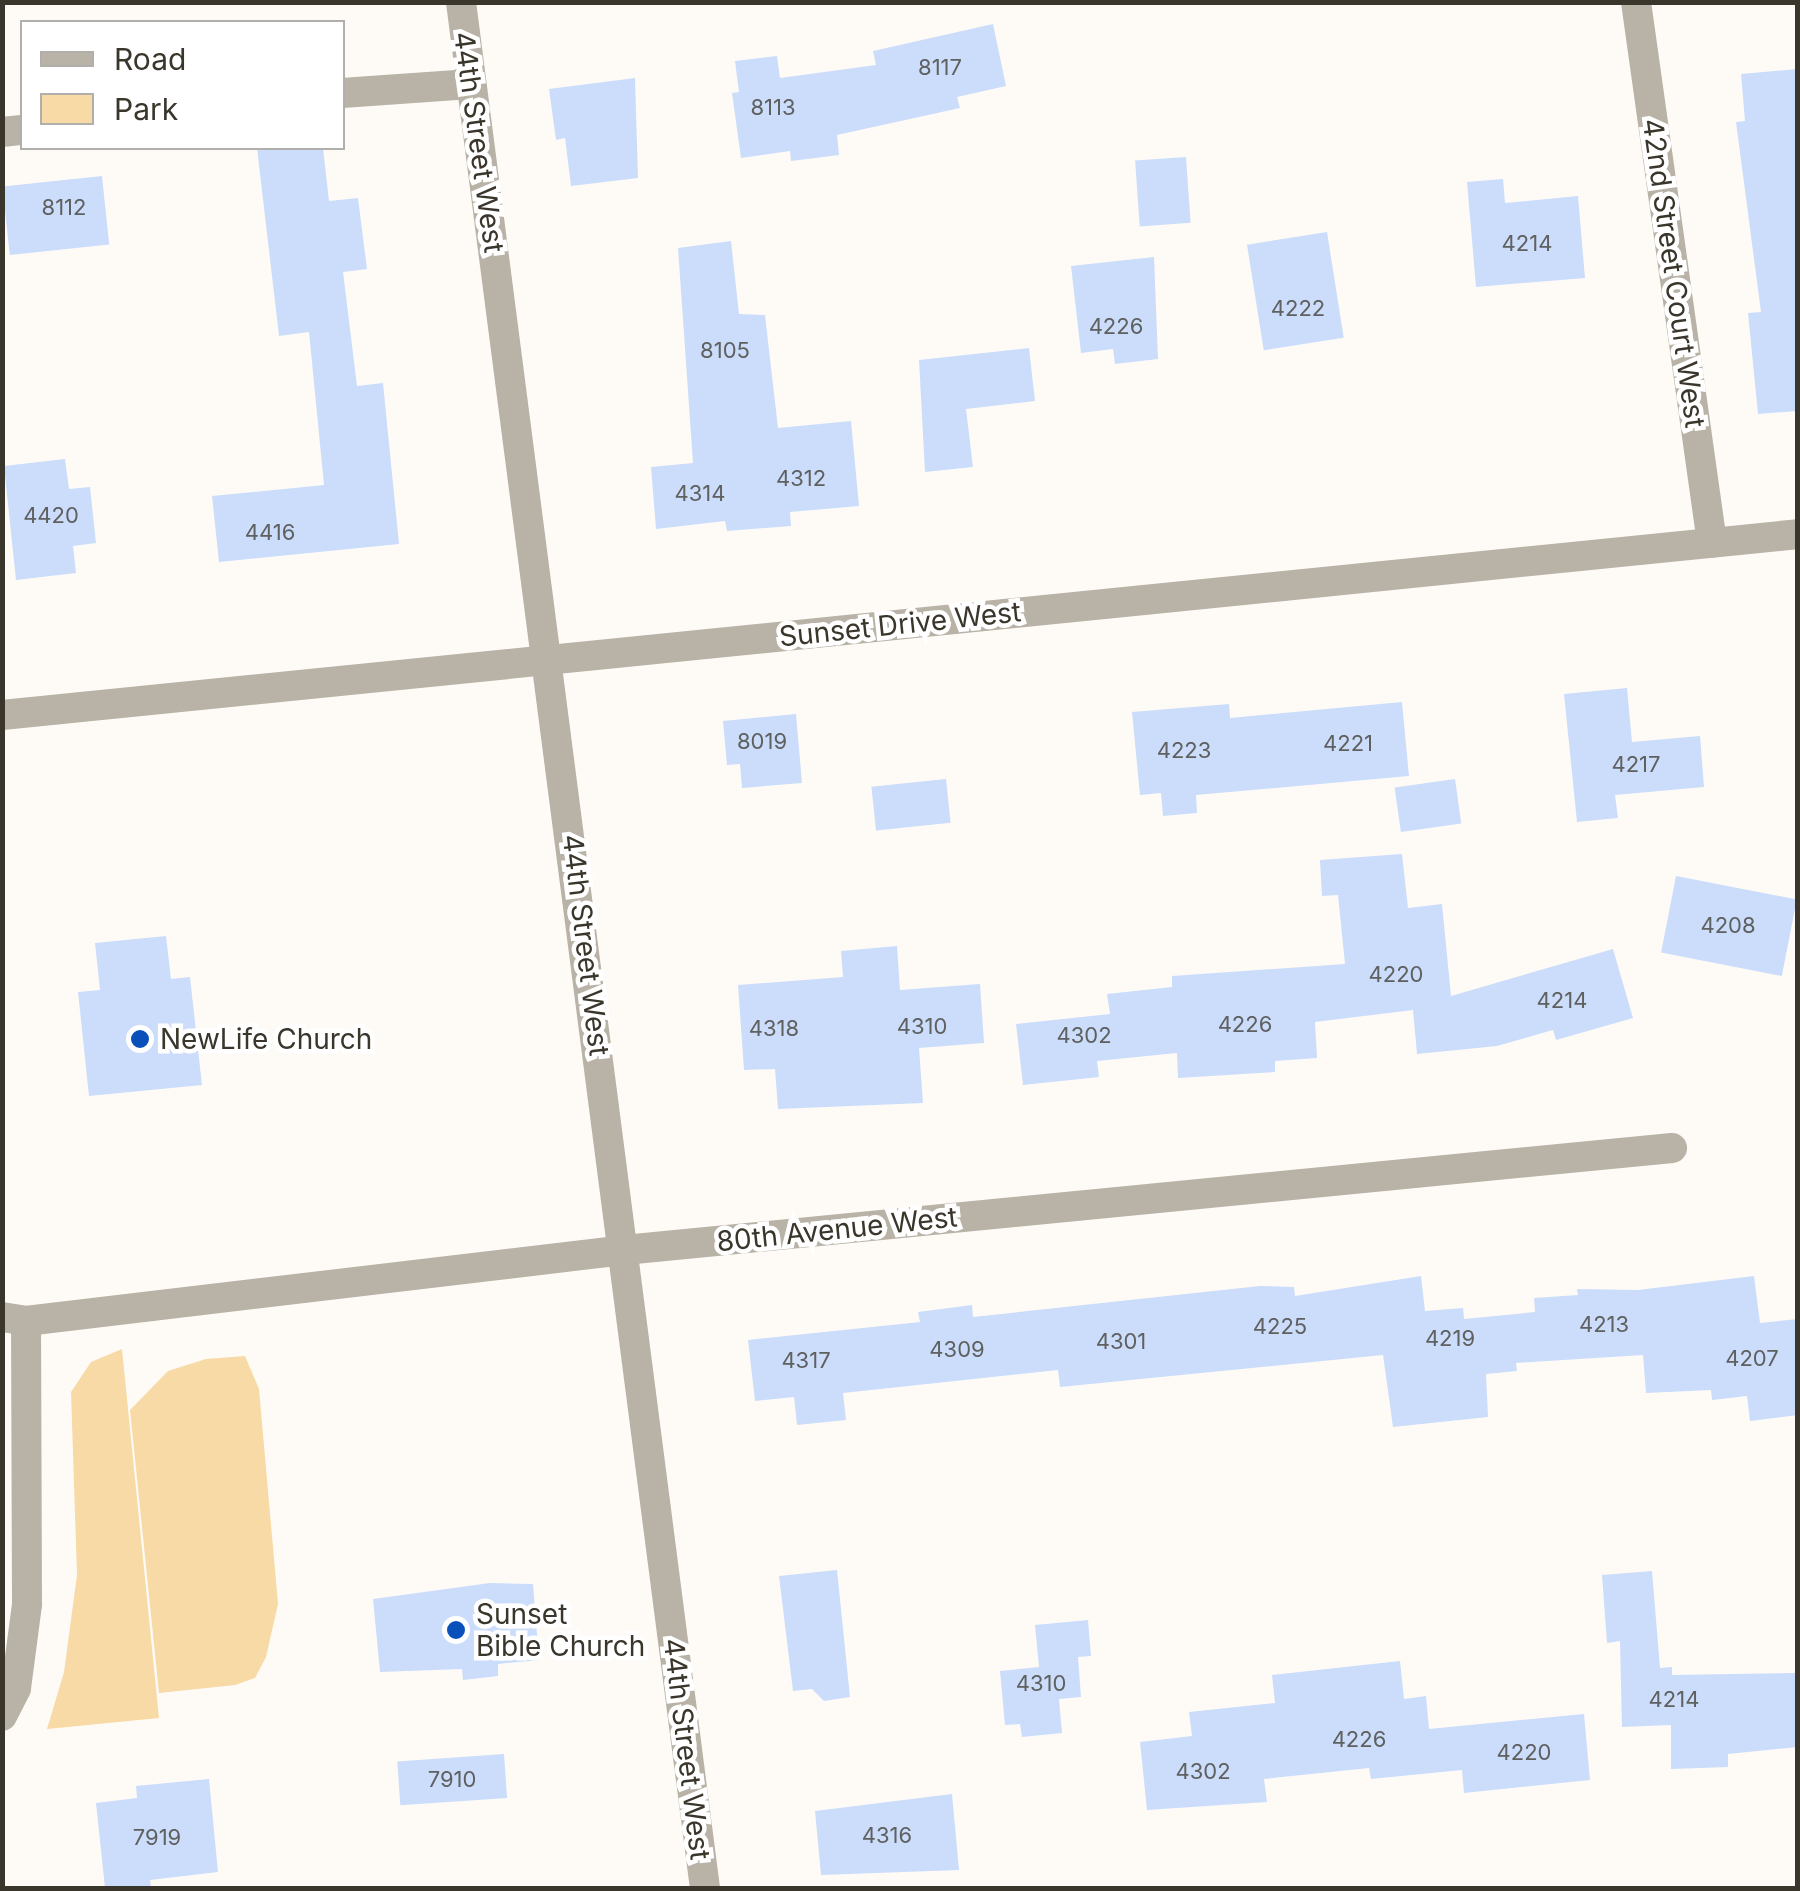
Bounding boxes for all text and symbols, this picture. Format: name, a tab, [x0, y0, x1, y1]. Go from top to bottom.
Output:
legend	[20, 20, 345, 150]
street label: 44th Street West	[447, 29, 511, 255]
text: Road	[114, 41, 186, 77]
house number: 8117	[918, 55, 962, 81]
text: Park	[114, 91, 178, 127]
house number: 8113	[750, 95, 796, 121]
street label: 42nd Street Court West	[1636, 116, 1712, 430]
house number: 8112	[42, 195, 86, 221]
house number: 4214	[1502, 231, 1552, 257]
house number: 4222	[1271, 296, 1325, 322]
house number: 4226	[1089, 314, 1143, 340]
house number: 8105	[700, 338, 750, 364]
house number: 4312	[776, 466, 826, 492]
house number: 4314	[675, 481, 725, 507]
house number: 4420	[23, 503, 79, 529]
house number: 4416	[245, 520, 295, 546]
street label: Sunset Drive West	[777, 595, 1023, 653]
house number: 8019	[737, 729, 787, 755]
house number: 4221	[1323, 731, 1373, 757]
house number: 4223	[1157, 738, 1211, 764]
house number: 4217	[1611, 752, 1661, 778]
street label: 44th Street West	[556, 832, 616, 1058]
house number: 4208	[1700, 913, 1756, 939]
house number: 4220	[1369, 962, 1423, 988]
house number: 4214	[1537, 988, 1587, 1014]
house number: 4226	[1218, 1012, 1272, 1038]
house number: 4310	[897, 1014, 947, 1040]
house number: 4318	[749, 1016, 799, 1042]
place label: NewLife Church	[160, 1022, 372, 1056]
house number: 4302	[1056, 1023, 1112, 1049]
marker: NewLife Church	[129, 1028, 151, 1050]
street label: 80th Avenue West	[715, 1200, 959, 1258]
house number: 4213	[1579, 1312, 1629, 1338]
house number: 4225	[1253, 1314, 1307, 1340]
house number: 4219	[1425, 1326, 1475, 1352]
house number: 4301	[1096, 1329, 1146, 1355]
house number: 4309	[929, 1337, 985, 1363]
house number: 4207	[1725, 1346, 1779, 1372]
house number: 4317	[781, 1348, 831, 1374]
place label: Sunset Bible Church	[476, 1597, 645, 1663]
marker: Sunset Bible Church	[445, 1619, 467, 1641]
street label: 44th Street West	[657, 1636, 717, 1862]
house number: 4310	[1016, 1671, 1066, 1697]
house number: 4214	[1649, 1687, 1699, 1713]
house number: 4226	[1332, 1727, 1386, 1753]
house number: 4220	[1497, 1740, 1551, 1766]
house number: 4302	[1175, 1759, 1231, 1785]
house number: 7910	[428, 1767, 476, 1793]
house number: 4316	[862, 1823, 912, 1849]
house number: 7919	[133, 1825, 181, 1851]

